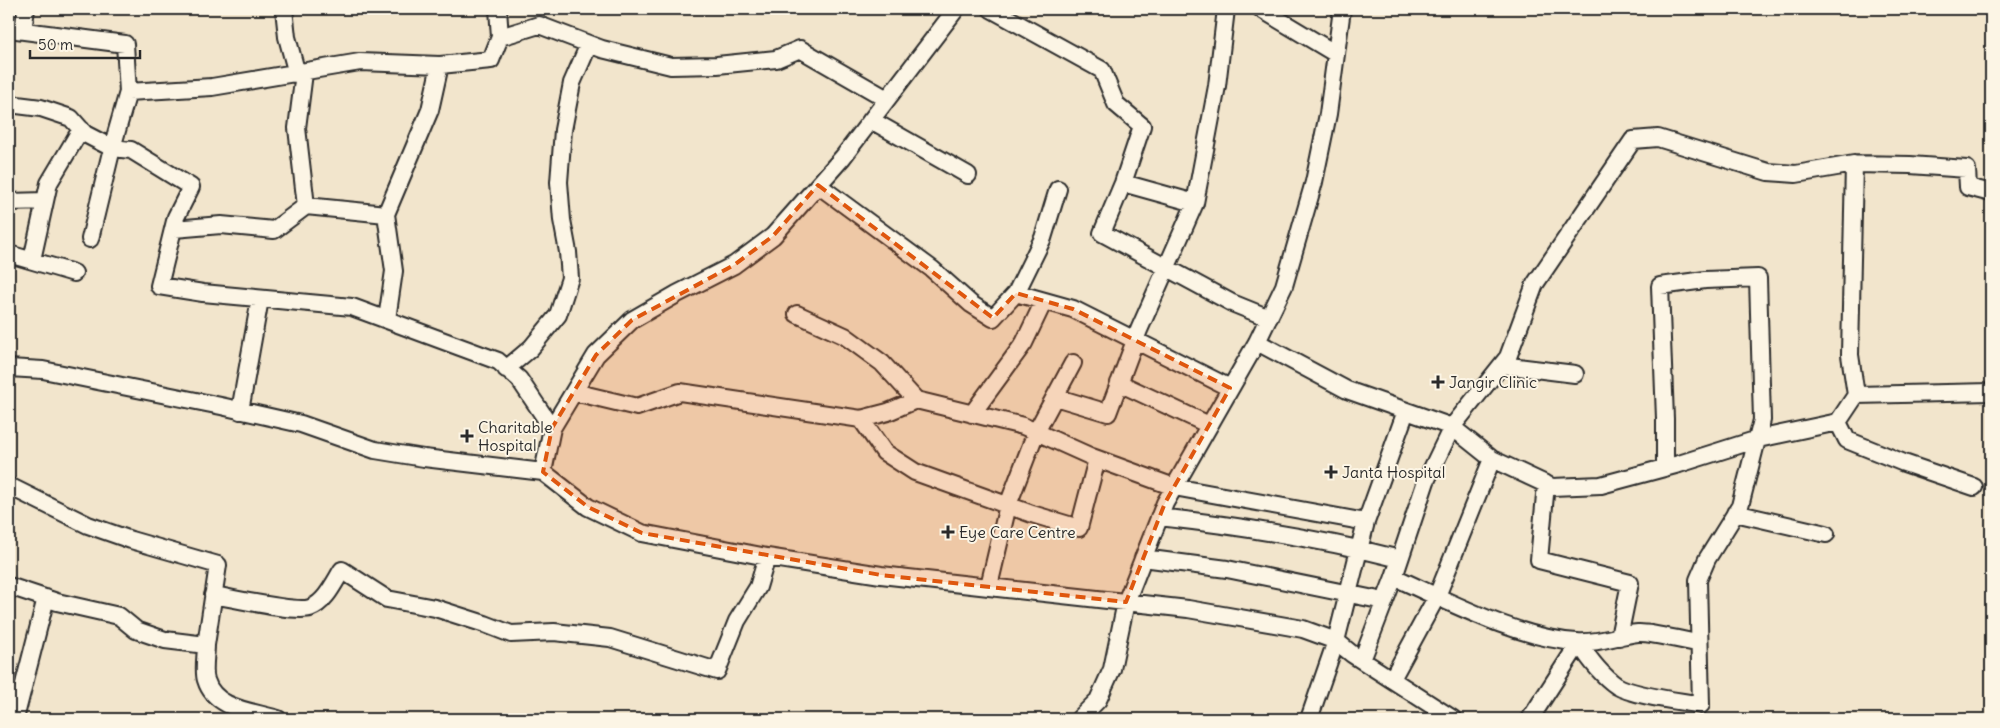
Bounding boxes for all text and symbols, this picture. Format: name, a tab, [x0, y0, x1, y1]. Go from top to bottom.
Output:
scale bar	[30, 28, 140, 60]
text: 50 m	[38, 35, 73, 54]
place label: Jangir Clinic	[1449, 372, 1537, 392]
marker: Jangir Clinic	[1431, 375, 1445, 389]
place label: Charitable Hospital	[478, 417, 553, 455]
marker: Charitable Hospital	[460, 429, 474, 443]
place label: Janta Hospital	[1342, 462, 1445, 482]
marker: Janta Hospital	[1324, 465, 1338, 479]
place label: Eye Care Centre	[959, 522, 1076, 542]
marker: Eye Care Centre	[941, 525, 955, 539]

